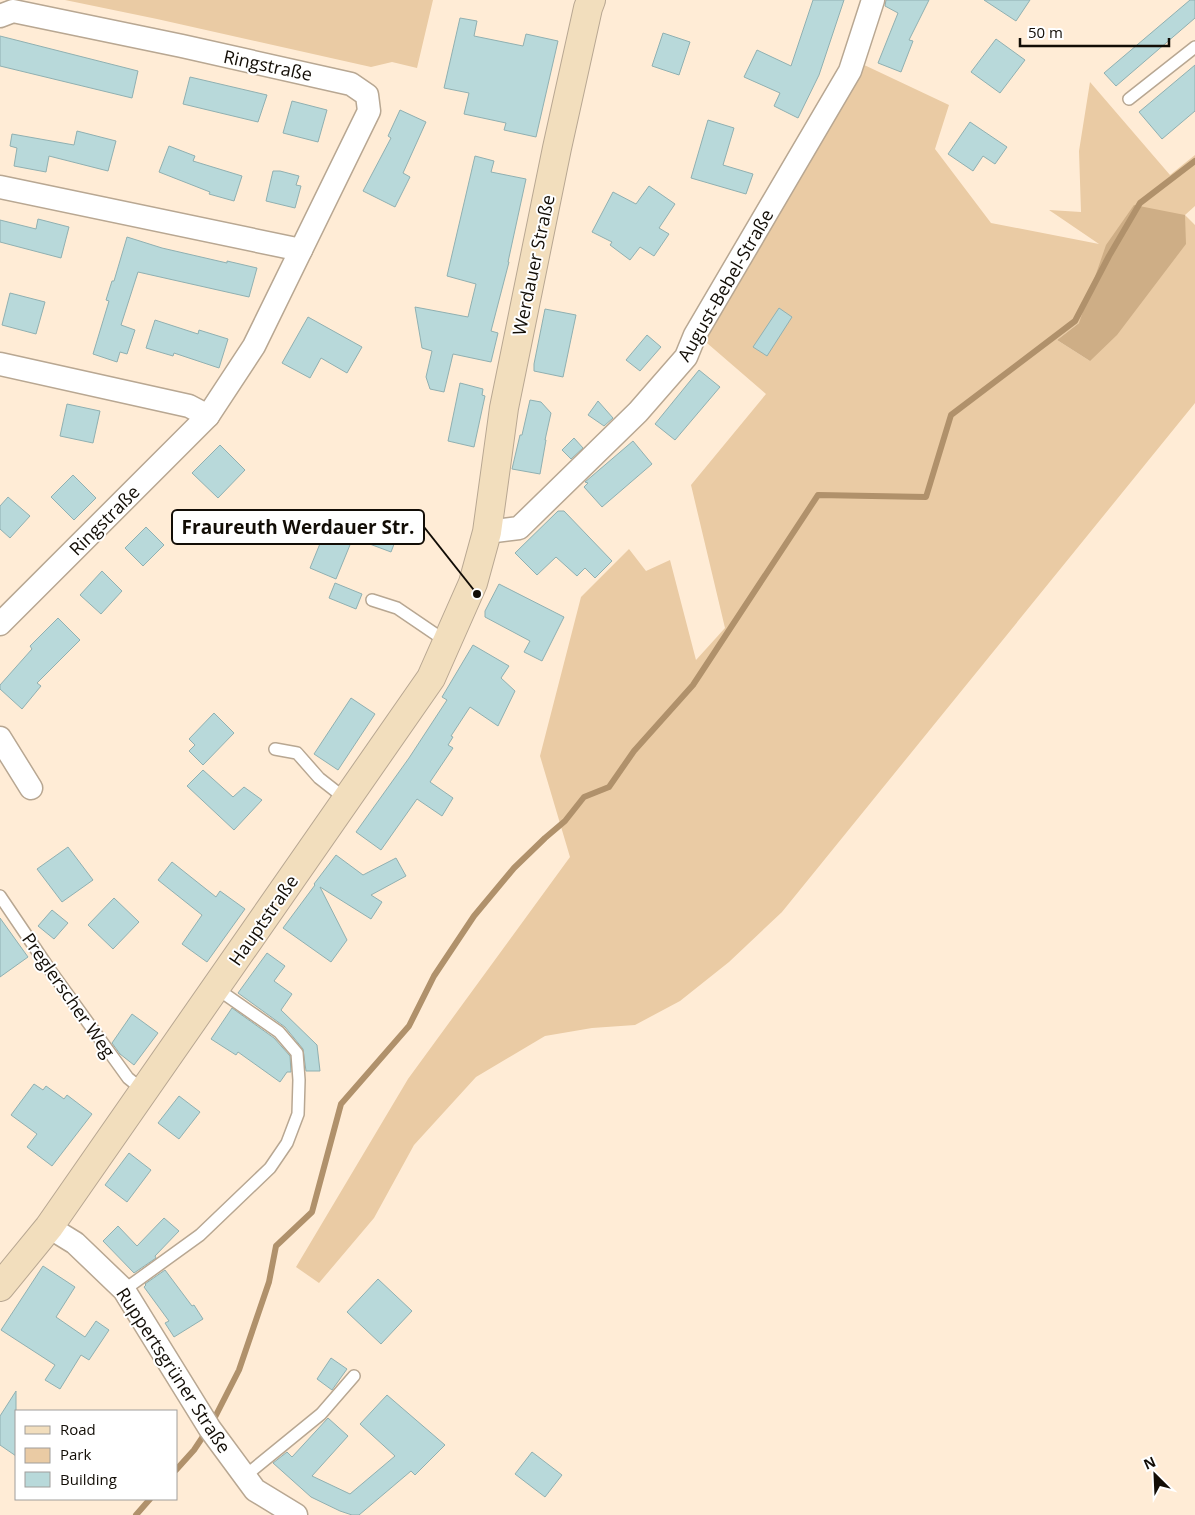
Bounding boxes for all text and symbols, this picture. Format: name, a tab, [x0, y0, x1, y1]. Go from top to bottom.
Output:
scale bar	[1020, 15, 1169, 47]
text: 50 m	[1028, 22, 1063, 42]
street label: Ringstraße	[221, 44, 315, 86]
street label: Werdauer Straße	[506, 192, 560, 338]
street label: August-Bebel-Straße	[672, 204, 778, 366]
street label: Ringstraße	[64, 480, 144, 560]
callout: Fraureuth Werdauer Str.	[172, 510, 424, 544]
text: Fraureuth Werdauer Str.	[182, 514, 414, 540]
street label: Hauptstraße	[223, 870, 303, 970]
street label: Preglerscher Weg	[17, 928, 121, 1062]
street label: Ruppertsgrüner Straße	[111, 1283, 237, 1457]
legend	[15, 1410, 178, 1500]
text: Road	[60, 1419, 96, 1439]
text: Park	[60, 1444, 91, 1464]
north arrow	[1130, 1450, 1180, 1500]
text: N	[1140, 1452, 1159, 1474]
text: Building	[60, 1469, 117, 1489]

